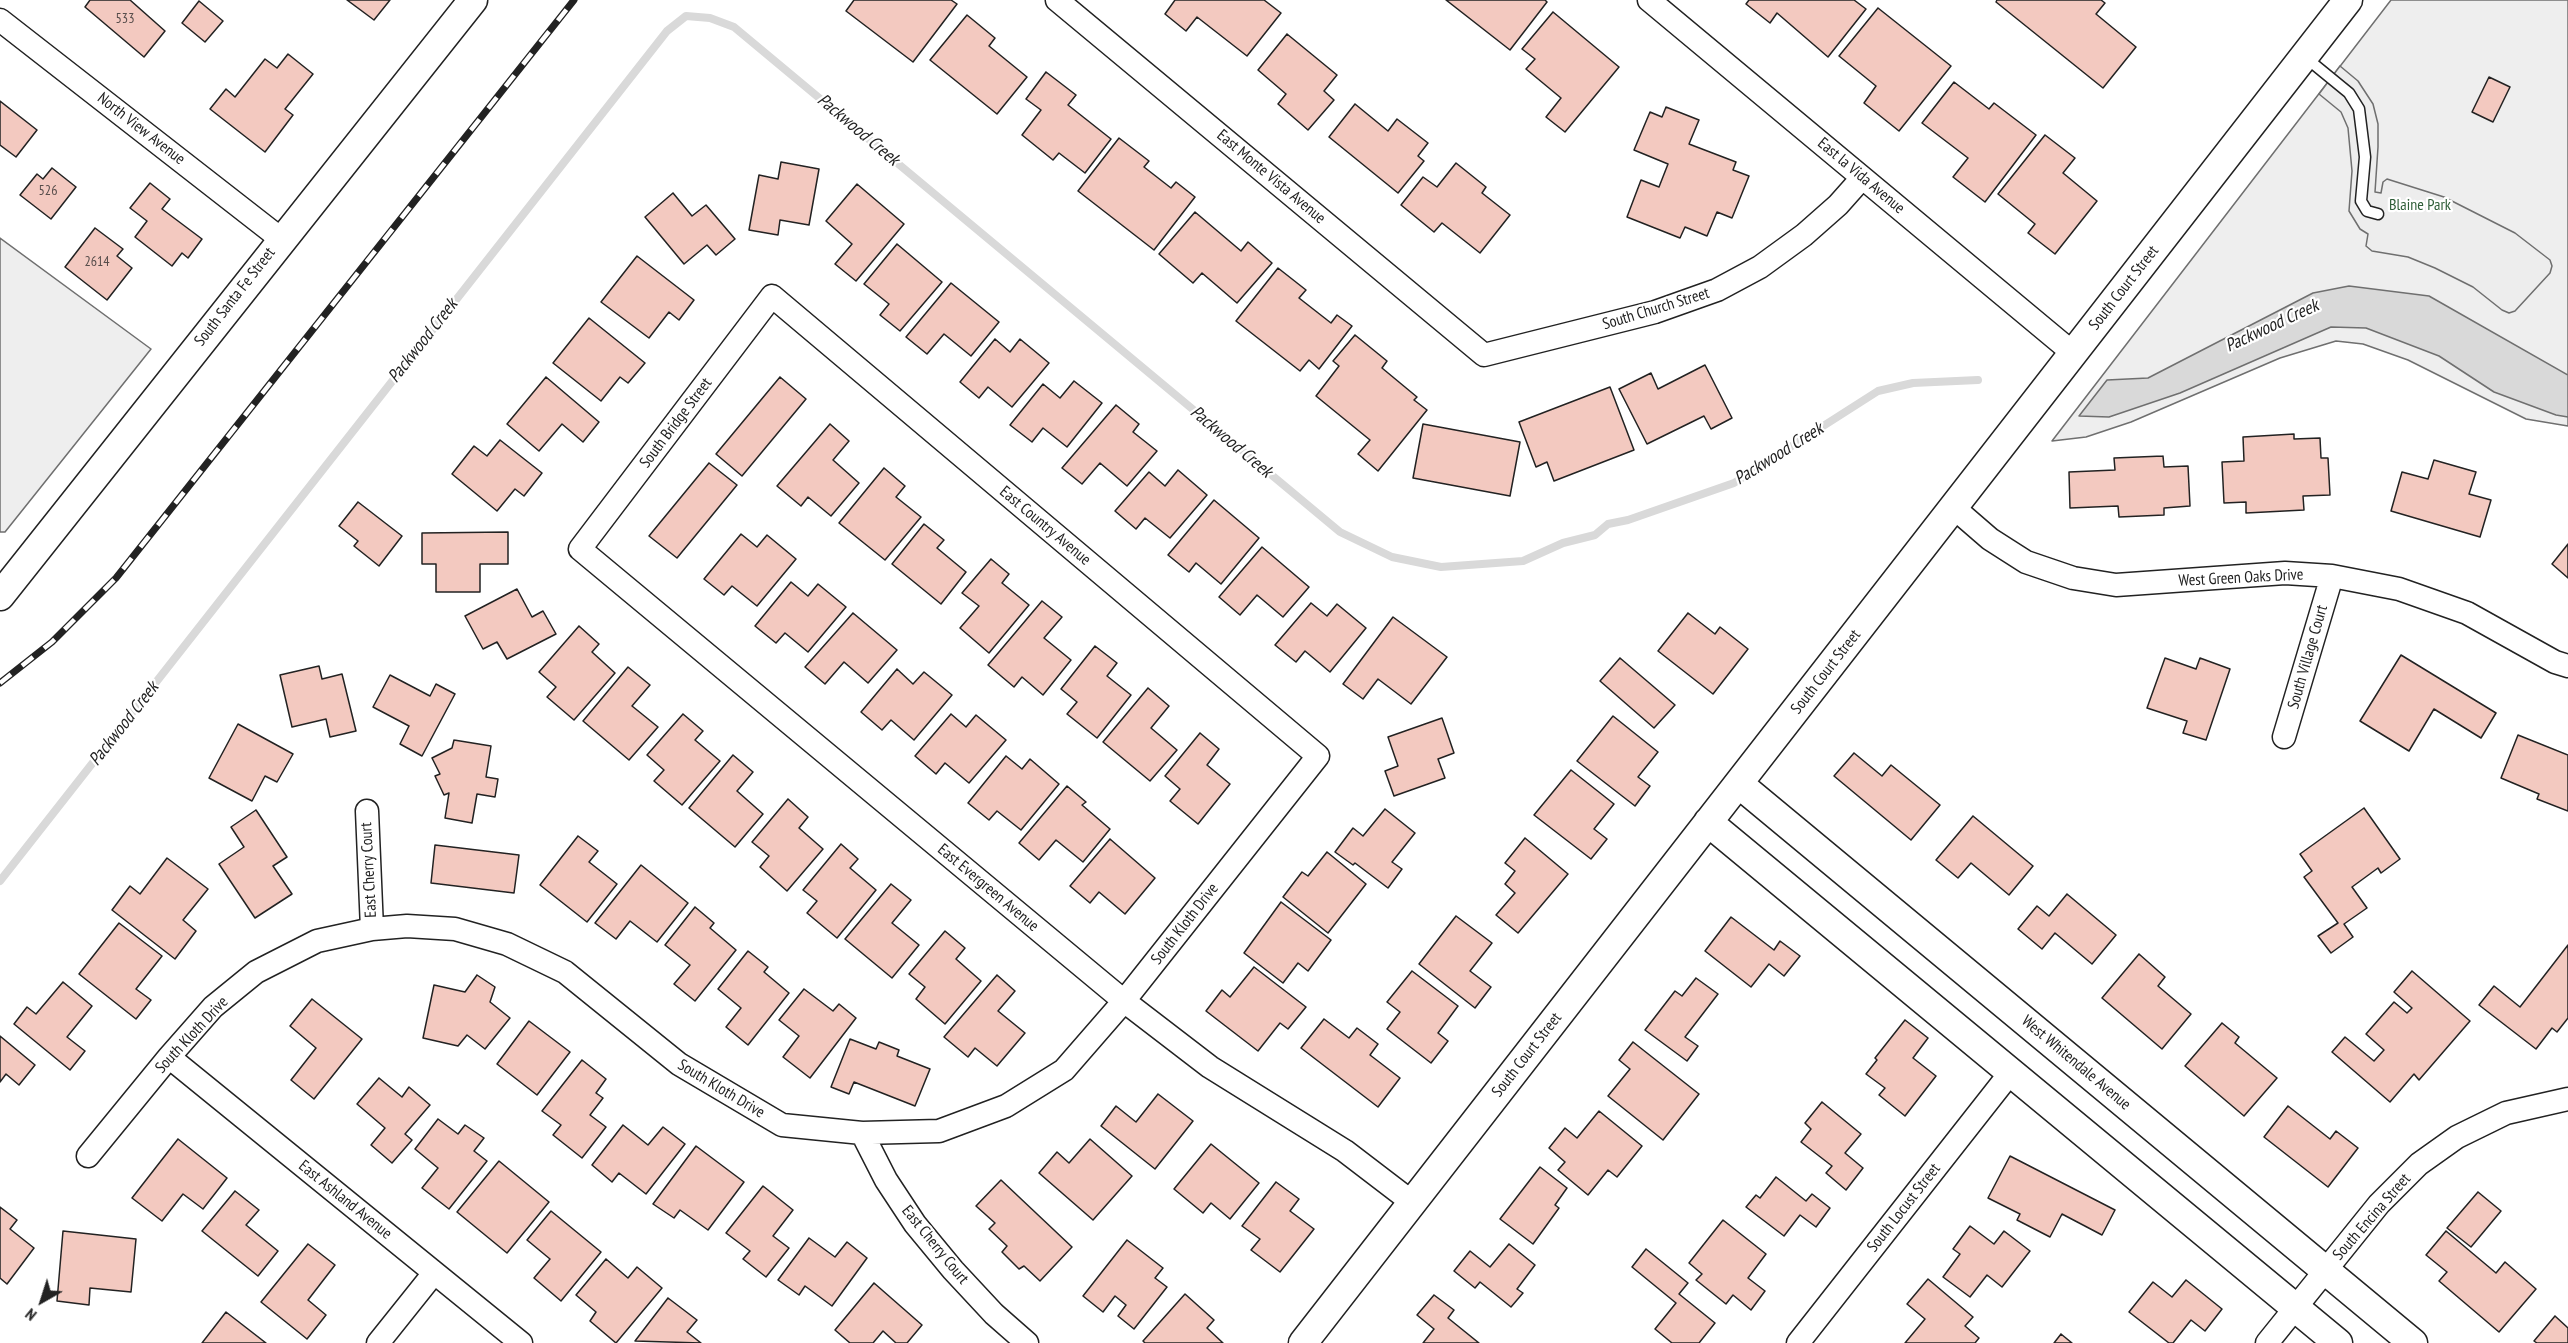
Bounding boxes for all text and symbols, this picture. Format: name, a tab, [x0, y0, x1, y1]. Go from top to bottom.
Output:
house number: 533	[116, 11, 134, 27]
street label: North View Avenue	[93, 89, 189, 169]
water label: Packwood Creek	[813, 89, 903, 171]
street label: East Monte Vista Avenue	[1213, 126, 1329, 228]
street label: East la Vida Avenue	[1813, 134, 1909, 218]
house number: 526	[39, 183, 57, 199]
park label: Blaine Park	[2389, 195, 2451, 215]
street label: South Court Street	[2085, 242, 2163, 334]
street label: South Santa Fe Street	[191, 244, 279, 350]
house number: 2614	[84, 254, 110, 270]
street label: South Church Street	[1600, 284, 1712, 334]
water label: Packwood Creek	[384, 295, 462, 387]
water label: Packwood Creek	[2222, 295, 2322, 357]
street label: South Bridge Street	[636, 374, 716, 472]
water label: Packwood Creek	[1186, 401, 1276, 483]
water label: Packwood Creek	[1731, 418, 1827, 490]
street label: East Country Avenue	[996, 482, 1094, 570]
street label: West Green Oaks Drive	[2178, 565, 2304, 591]
street label: South Village Court	[2284, 603, 2332, 711]
street label: South Court Street	[1787, 626, 1865, 718]
water label: Packwood Creek	[85, 678, 163, 770]
street label: East Cherry Court	[357, 822, 381, 918]
street label: East Evergreen Avenue	[934, 840, 1042, 936]
street label: South Kloth Drive	[1147, 879, 1223, 969]
street label: South Kloth Drive	[152, 993, 232, 1077]
street label: South Court Street	[1488, 1009, 1566, 1101]
street label: West Whitendale Avenue	[2017, 1012, 2135, 1114]
street label: South Kloth Drive	[674, 1056, 768, 1122]
street label: East Ashland Avenue	[294, 1157, 396, 1243]
street label: South Locust Street	[1863, 1160, 1945, 1256]
street label: South Encina Street	[2329, 1170, 2415, 1264]
street label: East Cherry Court	[897, 1202, 973, 1288]
north arrow	[12, 1271, 72, 1331]
text: N	[21, 1305, 40, 1325]

